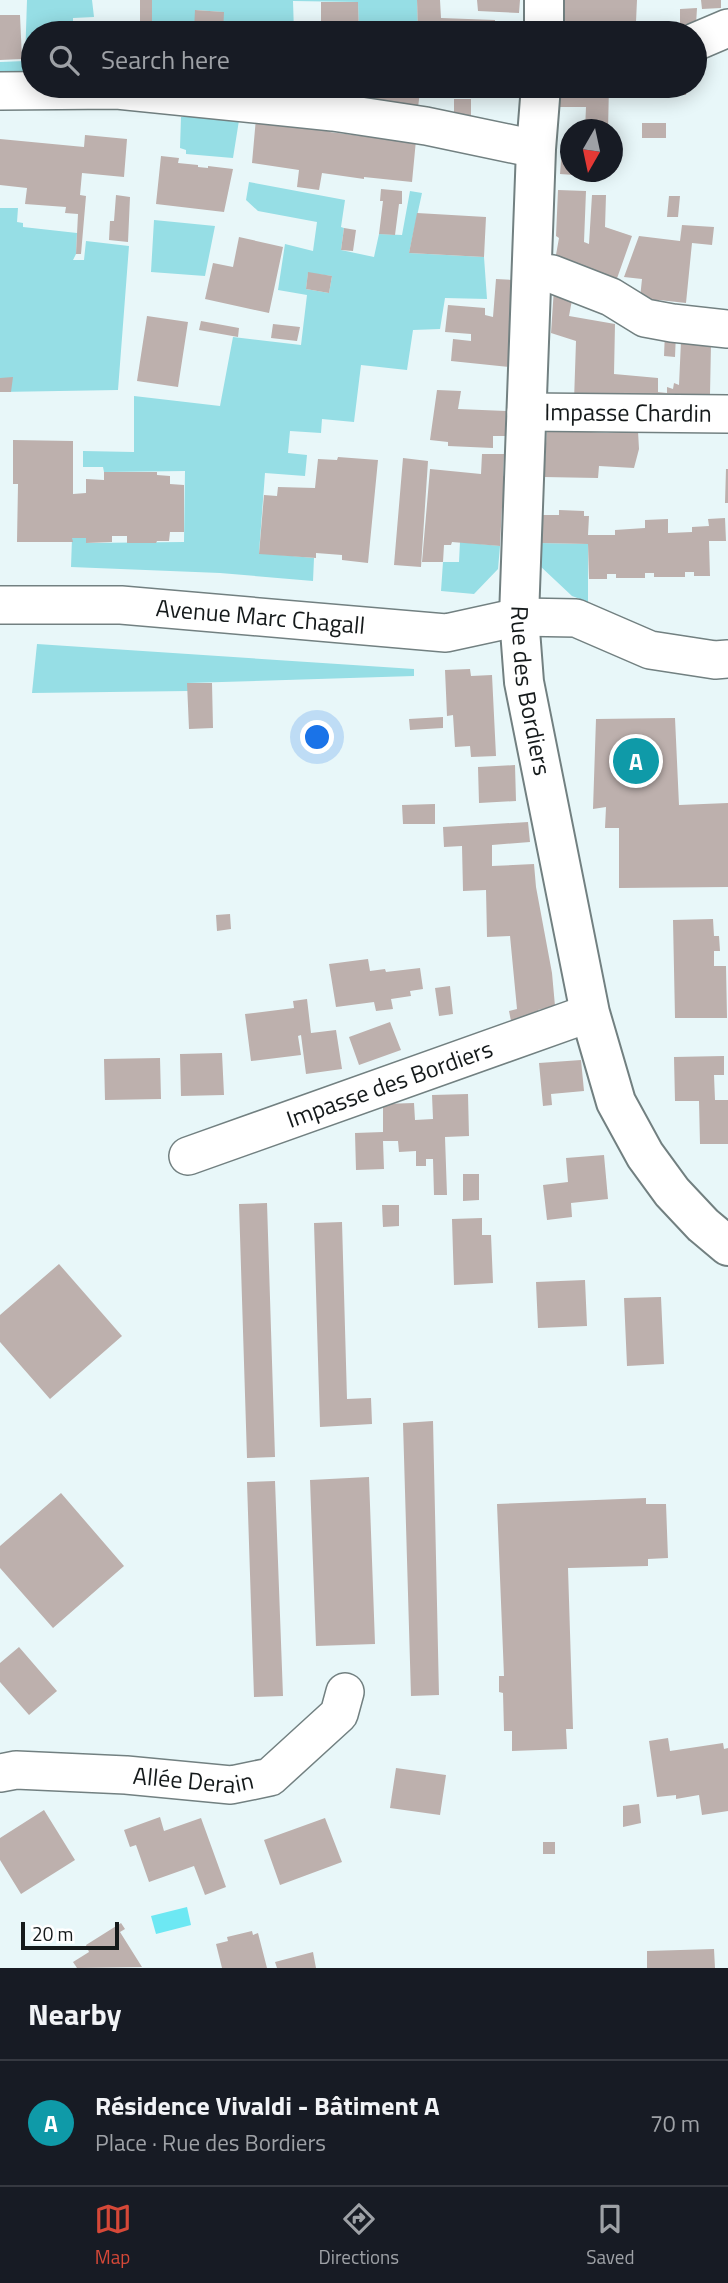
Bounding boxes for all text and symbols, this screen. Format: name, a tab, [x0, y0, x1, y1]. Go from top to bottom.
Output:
search box	[21, 21, 707, 98]
text: Search here	[101, 40, 230, 79]
icon: search	[45, 41, 83, 79]
north arrow	[560, 119, 623, 182]
street label: Impasse Chardin	[544, 393, 712, 431]
street label: Avenue Marc Chagall	[154, 589, 367, 643]
street label: Rue des Bordiers	[502, 605, 561, 778]
your location	[300, 720, 334, 754]
pin: A	[613, 735, 659, 787]
street label: Impasse des Bordiers	[281, 1030, 497, 1137]
street label: Allée Derain	[131, 1757, 257, 1802]
scale bar	[21, 1919, 119, 1951]
text: 20 m	[32, 1919, 73, 1948]
text: Nearby	[28, 1991, 121, 2037]
text: Résidence Vivaldi - Bâtiment A	[95, 2086, 440, 2125]
text: A	[44, 2106, 58, 2141]
text: 70 m	[650, 2106, 700, 2141]
text: Place · Rue des Bordiers	[95, 2125, 326, 2160]
tab: Map	[94, 2200, 132, 2271]
tab: Directions	[319, 2200, 399, 2271]
tab: Saved	[586, 2200, 634, 2271]

